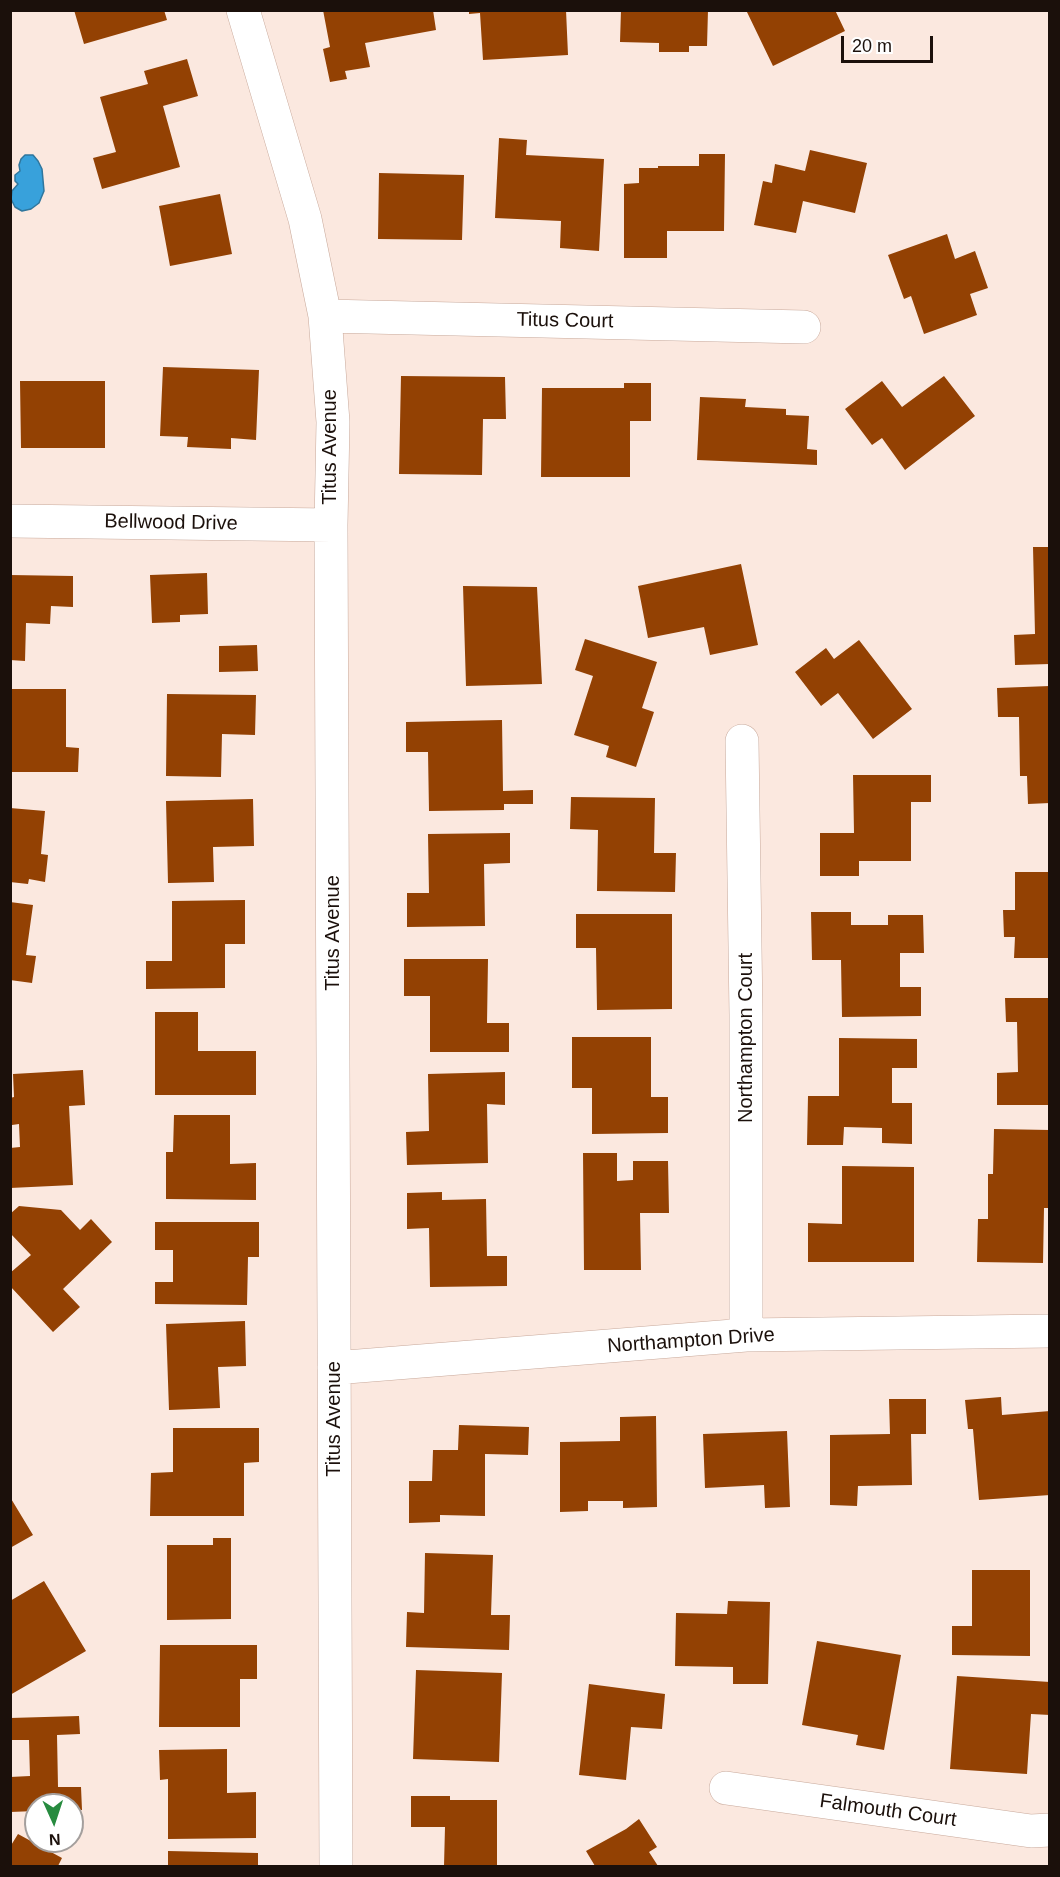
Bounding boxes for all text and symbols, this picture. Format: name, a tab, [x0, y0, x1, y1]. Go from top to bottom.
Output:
scale bar	[844, 24, 936, 62]
text: 20 m	[852, 36, 892, 56]
street label: Titus Court	[516, 308, 614, 334]
street label: Titus Avenue	[318, 389, 342, 505]
street label: Bellwood Drive	[104, 510, 238, 536]
street label: Titus Avenue	[321, 875, 345, 991]
street label: Northampton Court	[734, 953, 758, 1123]
street label: Northampton Drive	[606, 1323, 776, 1359]
street label: Titus Avenue	[322, 1361, 346, 1477]
street label: Falmouth Court	[818, 1790, 958, 1832]
north arrow	[24, 1793, 84, 1853]
text: N	[49, 1831, 61, 1848]

